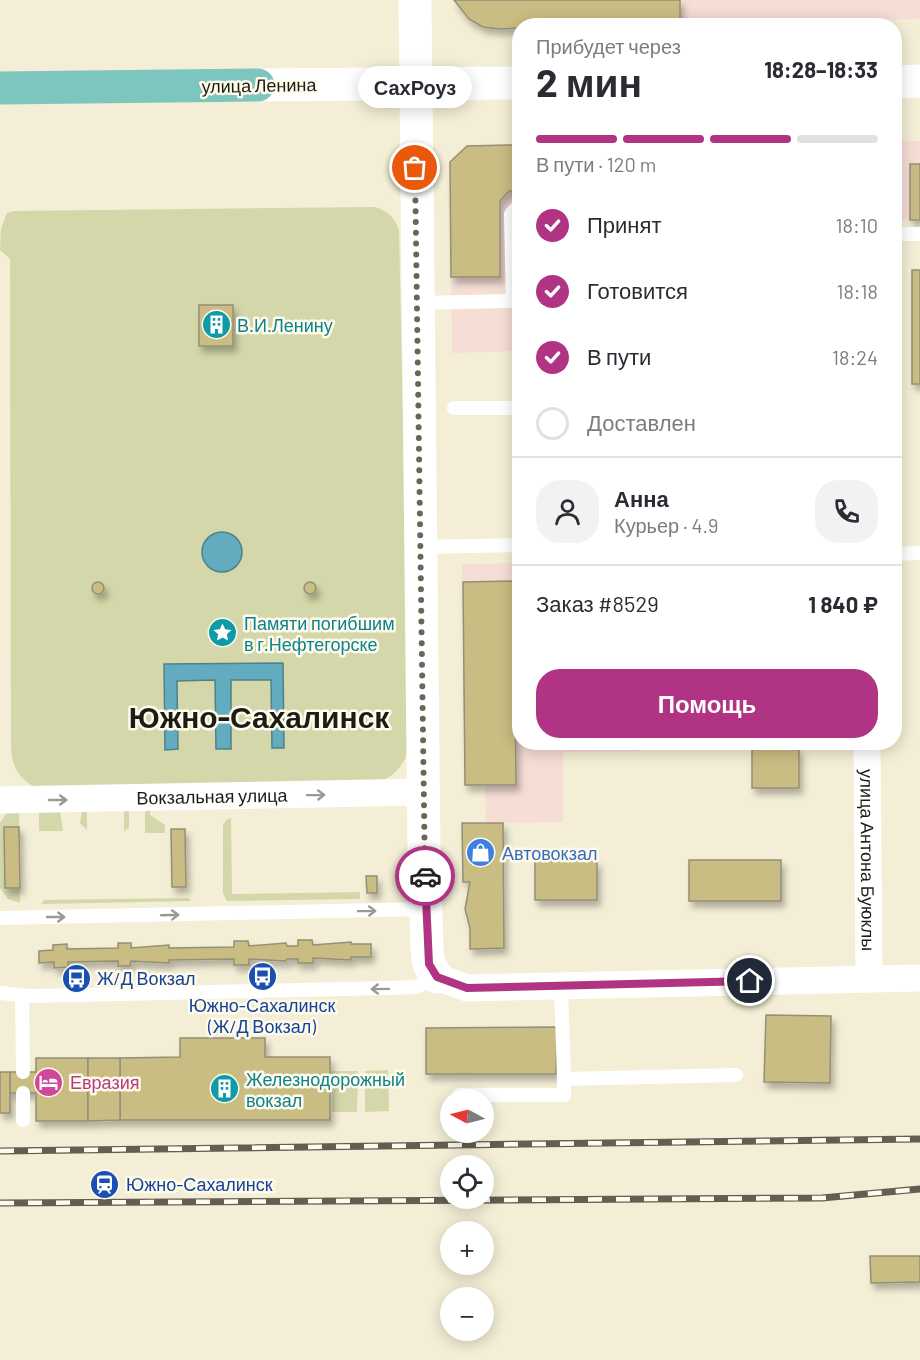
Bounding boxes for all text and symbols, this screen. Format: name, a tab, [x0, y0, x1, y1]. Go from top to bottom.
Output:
text: Прибудет через	[536, 34, 681, 58]
text: 18:28–18:33	[764, 56, 878, 82]
text: 2 мин	[536, 58, 642, 105]
callout: СахРоуз	[358, 66, 472, 108]
street label: улица Ленина	[201, 73, 318, 97]
text: СахРоуз	[374, 75, 456, 99]
pin	[389, 142, 440, 193]
icon: bag	[398, 151, 431, 184]
text: В пути · 120 m	[536, 152, 656, 176]
icon: check	[536, 209, 569, 242]
text: Принят	[587, 211, 661, 237]
text: 18:10	[836, 213, 878, 237]
icon: check	[536, 275, 569, 308]
text: Готовится	[587, 277, 688, 303]
text: 18:18	[836, 279, 878, 303]
building icon: В.И.Ленину	[200, 309, 232, 341]
place label: В.И.Ленину	[237, 314, 333, 336]
icon: check	[536, 341, 569, 374]
text: В пути	[587, 343, 651, 369]
text: 18:24	[832, 345, 878, 369]
text: Доставлен	[587, 409, 696, 435]
button: person	[536, 480, 599, 543]
button: phone	[815, 480, 878, 543]
text: Анна	[614, 485, 669, 511]
text: Курьер · 4.9	[614, 513, 718, 537]
text: Заказ #8529	[536, 590, 659, 616]
text: 1 840 ₽	[808, 591, 878, 617]
place label: Памяти погибшим в г.Нефтегорске	[244, 612, 395, 655]
place icon: Памяти погибшим в г.Нефтегорске	[207, 617, 239, 649]
button: Помощь	[536, 669, 878, 738]
district label: Южно-Сахалинск	[129, 698, 390, 734]
street label: улица Антона Буюклы	[856, 769, 880, 951]
street label: Вокзальная улица	[136, 784, 289, 808]
one-way arrow	[306, 789, 326, 800]
one-way arrow	[48, 794, 68, 806]
shop icon: Автовокзал	[465, 837, 497, 869]
place label: Автовокзал	[502, 842, 597, 864]
courier	[395, 846, 455, 906]
icon: car	[409, 860, 442, 893]
one-way arrow	[357, 905, 377, 917]
one-way arrow	[159, 909, 179, 921]
one-way arrow	[45, 911, 65, 923]
pin	[724, 955, 775, 1006]
bus stop icon: Южно-Сахалинск (Ж/Д Вокзал)	[246, 960, 278, 992]
bus stop icon: Ж/Д Вокзал	[60, 962, 92, 994]
icon: home	[733, 964, 766, 997]
place label: Ж/Д Вокзал	[97, 967, 195, 989]
one-way arrow	[371, 983, 391, 994]
place label: Южно-Сахалинск (Ж/Д Вокзал)	[189, 994, 335, 1037]
hotel icon: Евразия	[33, 1066, 65, 1098]
place label: Железнодорожный вокзал	[246, 1068, 405, 1111]
place label: Евразия	[70, 1071, 139, 1093]
building icon: Железнодорожный вокзал	[209, 1073, 241, 1105]
north arrow	[440, 1089, 494, 1143]
map controls	[440, 1089, 494, 1341]
button: locate	[440, 1155, 494, 1209]
station icon: Южно-Сахалинск	[89, 1168, 121, 1200]
place label: Южно-Сахалинск	[126, 1173, 273, 1195]
button: +	[440, 1221, 494, 1275]
button: −	[440, 1287, 494, 1341]

